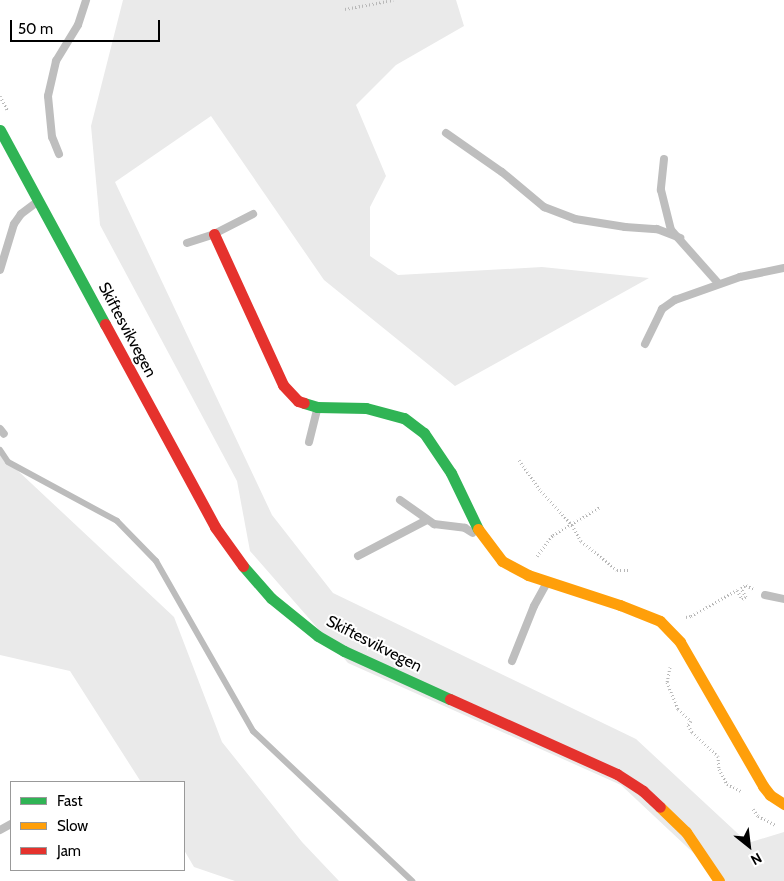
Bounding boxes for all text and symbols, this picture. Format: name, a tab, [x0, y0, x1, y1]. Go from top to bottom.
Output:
scale bar	[12, 10, 162, 42]
text: 50 m	[18, 20, 53, 38]
street label: Skiftesvikvegen	[94, 279, 160, 381]
street label: Skiftesvikvegen	[323, 612, 425, 676]
legend	[10, 781, 185, 871]
text: Fast	[57, 792, 82, 810]
text: Slow	[57, 817, 88, 835]
north arrow	[724, 821, 774, 871]
text: Jam	[57, 842, 81, 860]
text: N	[748, 849, 765, 869]

